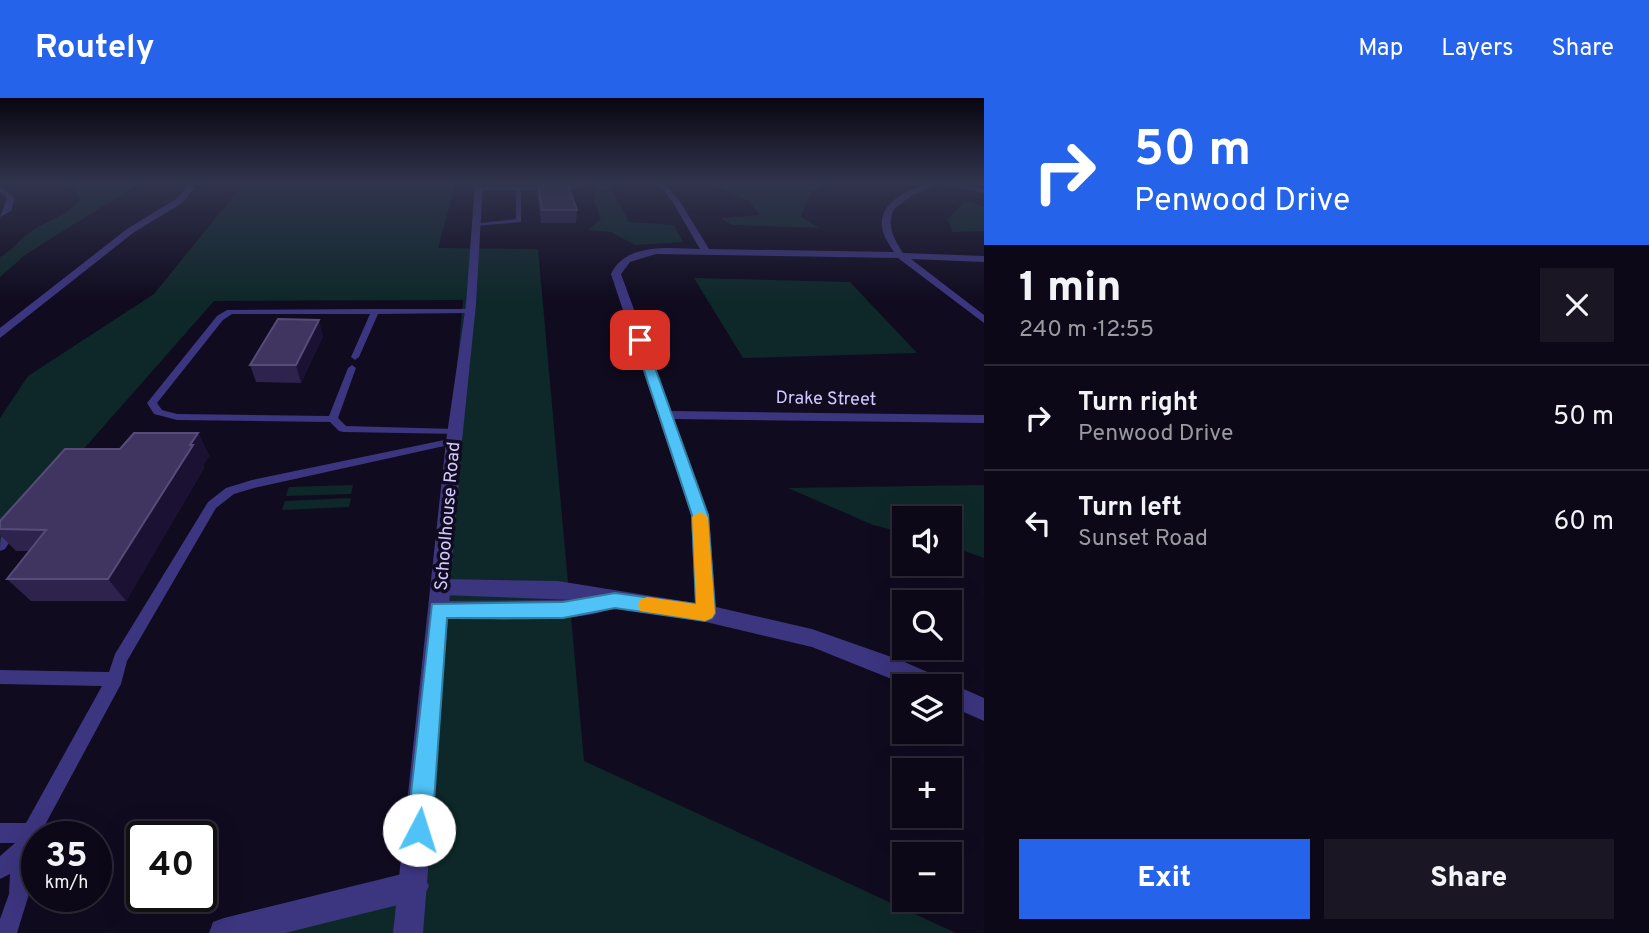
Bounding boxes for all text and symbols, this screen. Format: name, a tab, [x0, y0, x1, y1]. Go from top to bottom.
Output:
text: Routely	[35, 28, 154, 70]
text: Map	[1358, 34, 1403, 64]
text: Layers	[1441, 34, 1513, 64]
text: Share	[1551, 34, 1614, 64]
text: 50 m	[1134, 121, 1251, 183]
icon: right	[1019, 126, 1110, 217]
text: Penwood Drive	[1134, 182, 1350, 222]
text: 1 min	[1019, 263, 1122, 316]
button: close	[1540, 268, 1614, 342]
pin	[610, 310, 670, 370]
text: 240 m · 12:55	[1019, 316, 1154, 345]
icon: arrive	[621, 321, 659, 359]
street label: Drake Street	[775, 387, 877, 412]
text: Turn right	[1078, 387, 1198, 420]
icon: right	[1019, 399, 1057, 437]
text: 50 m	[1553, 401, 1614, 434]
text: Penwood Drive	[1078, 420, 1233, 449]
street label: Schoolhouse Road	[431, 441, 466, 592]
text: Turn left	[1078, 492, 1182, 525]
icon: left	[1019, 504, 1057, 542]
map controls	[892, 506, 962, 912]
button: sound	[892, 506, 962, 576]
text: 60 m	[1554, 506, 1614, 539]
text: Sunset Road	[1078, 525, 1208, 554]
button: search	[892, 590, 962, 660]
button: layers	[892, 674, 962, 744]
button: +	[892, 758, 962, 828]
position arrow	[382, 793, 456, 867]
speed limit sign: 40	[126, 821, 217, 912]
text: 35	[45, 835, 88, 879]
button: Exit	[1019, 839, 1310, 919]
button: Share	[1324, 839, 1614, 919]
button: −	[892, 842, 962, 912]
text: km/h	[45, 872, 88, 895]

